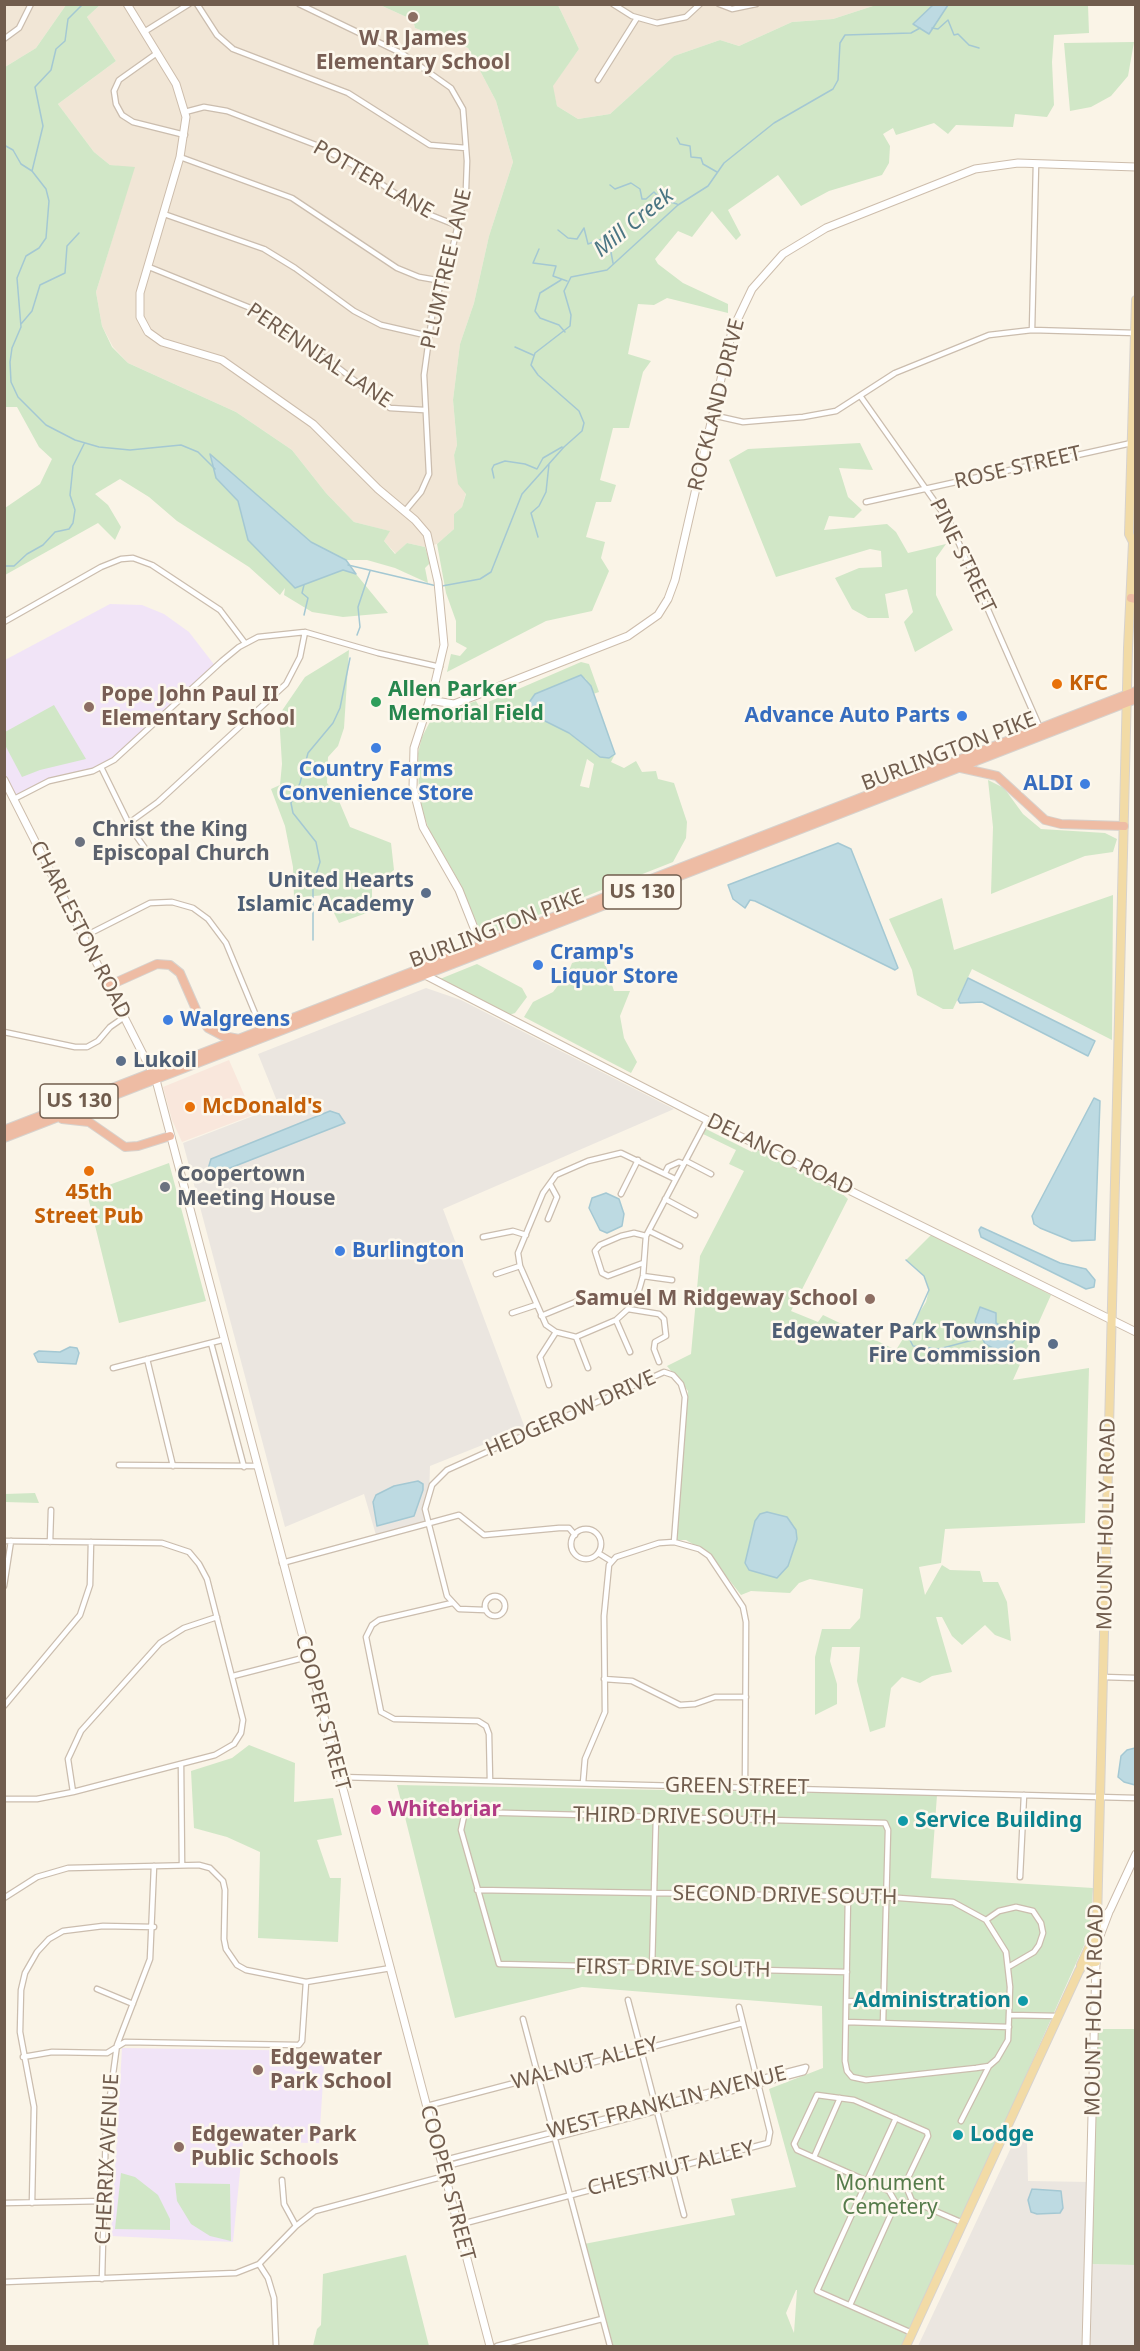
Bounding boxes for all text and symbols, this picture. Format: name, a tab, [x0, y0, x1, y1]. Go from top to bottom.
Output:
marker: W R James Elementary School	[406, 10, 420, 24]
place label: W R James Elementary School	[316, 26, 510, 76]
street label: POTTER LANE	[308, 135, 438, 225]
water label: Mill Creek	[589, 183, 679, 263]
street label: PLUMTREE LANE	[416, 187, 478, 351]
street label: PERENNIAL LANE	[241, 298, 397, 414]
street label: ROCKLAND DRIVE	[683, 316, 751, 494]
street label: ROSE STREET	[952, 441, 1084, 495]
street label: PINE STREET	[923, 495, 1001, 617]
place label: KFC	[1069, 671, 1108, 697]
place label: Allen Parker Memorial Field	[388, 677, 544, 727]
marker: KFC	[1050, 677, 1064, 691]
place label: Pope John Paul II Elementary School	[101, 682, 295, 732]
marker: Allen Parker Memorial Field	[369, 695, 383, 709]
marker: Pope John Paul II Elementary School	[82, 700, 96, 714]
place label: Advance Auto Parts	[745, 703, 950, 729]
street label: BURLINGTON PIKE	[858, 707, 1040, 797]
marker: Advance Auto Parts	[955, 709, 969, 723]
marker: Country Farms Convenience Store	[369, 741, 383, 755]
place label: Country Farms Convenience Store	[278, 757, 474, 807]
place label: ALDI	[1023, 771, 1073, 797]
marker: ALDI	[1078, 777, 1092, 791]
place label: Christ the King Episcopal Church	[92, 817, 270, 867]
marker: Christ the King Episcopal Church	[73, 835, 87, 849]
street label: CHARLESTON ROAD	[24, 837, 136, 1023]
place label: United Hearts Islamic Academy	[237, 868, 414, 918]
road number: US 130	[603, 875, 681, 909]
street label: BURLINGTON PIKE	[406, 884, 588, 974]
marker: United Hearts Islamic Academy	[419, 886, 433, 900]
place label: Cramp's Liquor Store	[550, 940, 678, 990]
marker: Cramp's Liquor Store	[531, 958, 545, 972]
place label: Walgreens	[180, 1007, 290, 1033]
marker: Walgreens	[161, 1013, 175, 1027]
place label: Lukoil	[133, 1048, 197, 1074]
marker: Lukoil	[114, 1054, 128, 1068]
road number: US 130	[40, 1084, 118, 1118]
place label: McDonald's	[202, 1094, 322, 1120]
marker: McDonald's	[183, 1100, 197, 1114]
street label: DELANCO ROAD	[703, 1109, 857, 1201]
place label: Coopertown Meeting House	[177, 1162, 336, 1212]
marker: 45th Street Pub	[82, 1164, 96, 1178]
place label: 45th Street Pub	[34, 1180, 144, 1230]
marker: Coopertown Meeting House	[158, 1180, 172, 1194]
place label: Burlington	[352, 1238, 464, 1264]
marker: Burlington	[333, 1244, 347, 1258]
place label: Samuel M Ridgeway School	[575, 1286, 858, 1312]
marker: Samuel M Ridgeway School	[863, 1292, 877, 1306]
place label: Edgewater Park Township Fire Commission	[771, 1319, 1041, 1369]
marker: Edgewater Park Township Fire Commission	[1046, 1337, 1060, 1351]
street label: HEDGEROW DRIVE	[482, 1365, 660, 1463]
street label: MOUNT HOLLY ROAD	[1093, 1418, 1121, 1630]
street label: COOPER STREET	[289, 1633, 355, 1793]
street label: GREEN STREET	[665, 1773, 809, 1801]
place label: Whitebriar	[388, 1797, 501, 1823]
marker: Whitebriar	[369, 1803, 383, 1817]
street label: THIRD DRIVE SOUTH	[573, 1803, 777, 1831]
place label: Service Building	[915, 1808, 1082, 1834]
marker: Service Building	[896, 1814, 910, 1828]
street label: SECOND DRIVE SOUTH	[672, 1881, 898, 1911]
street label: MOUNT HOLLY ROAD	[1081, 1904, 1109, 2116]
street label: FIRST DRIVE SOUTH	[575, 1955, 771, 1983]
place label: Administration	[853, 1988, 1011, 2014]
marker: Administration	[1016, 1994, 1030, 2008]
street label: WALNUT ALLEY	[509, 2032, 661, 2096]
place label: Edgewater Park School	[270, 2045, 392, 2095]
street label: WEST FRANKLIN AVENUE	[545, 2061, 789, 2145]
marker: Edgewater Park School	[251, 2063, 265, 2077]
street label: CHERRIX AVENUE	[91, 2073, 125, 2245]
street label: COOPER STREET	[414, 2103, 480, 2263]
place label: Edgewater Park Public Schools	[191, 2122, 357, 2172]
place label: Lodge	[970, 2122, 1034, 2148]
marker: Lodge	[951, 2128, 965, 2142]
street label: CHESTNUT ALLEY	[585, 2136, 757, 2202]
marker: Edgewater Park Public Schools	[172, 2140, 186, 2154]
park label: Monument Cemetery	[835, 2171, 945, 2221]

